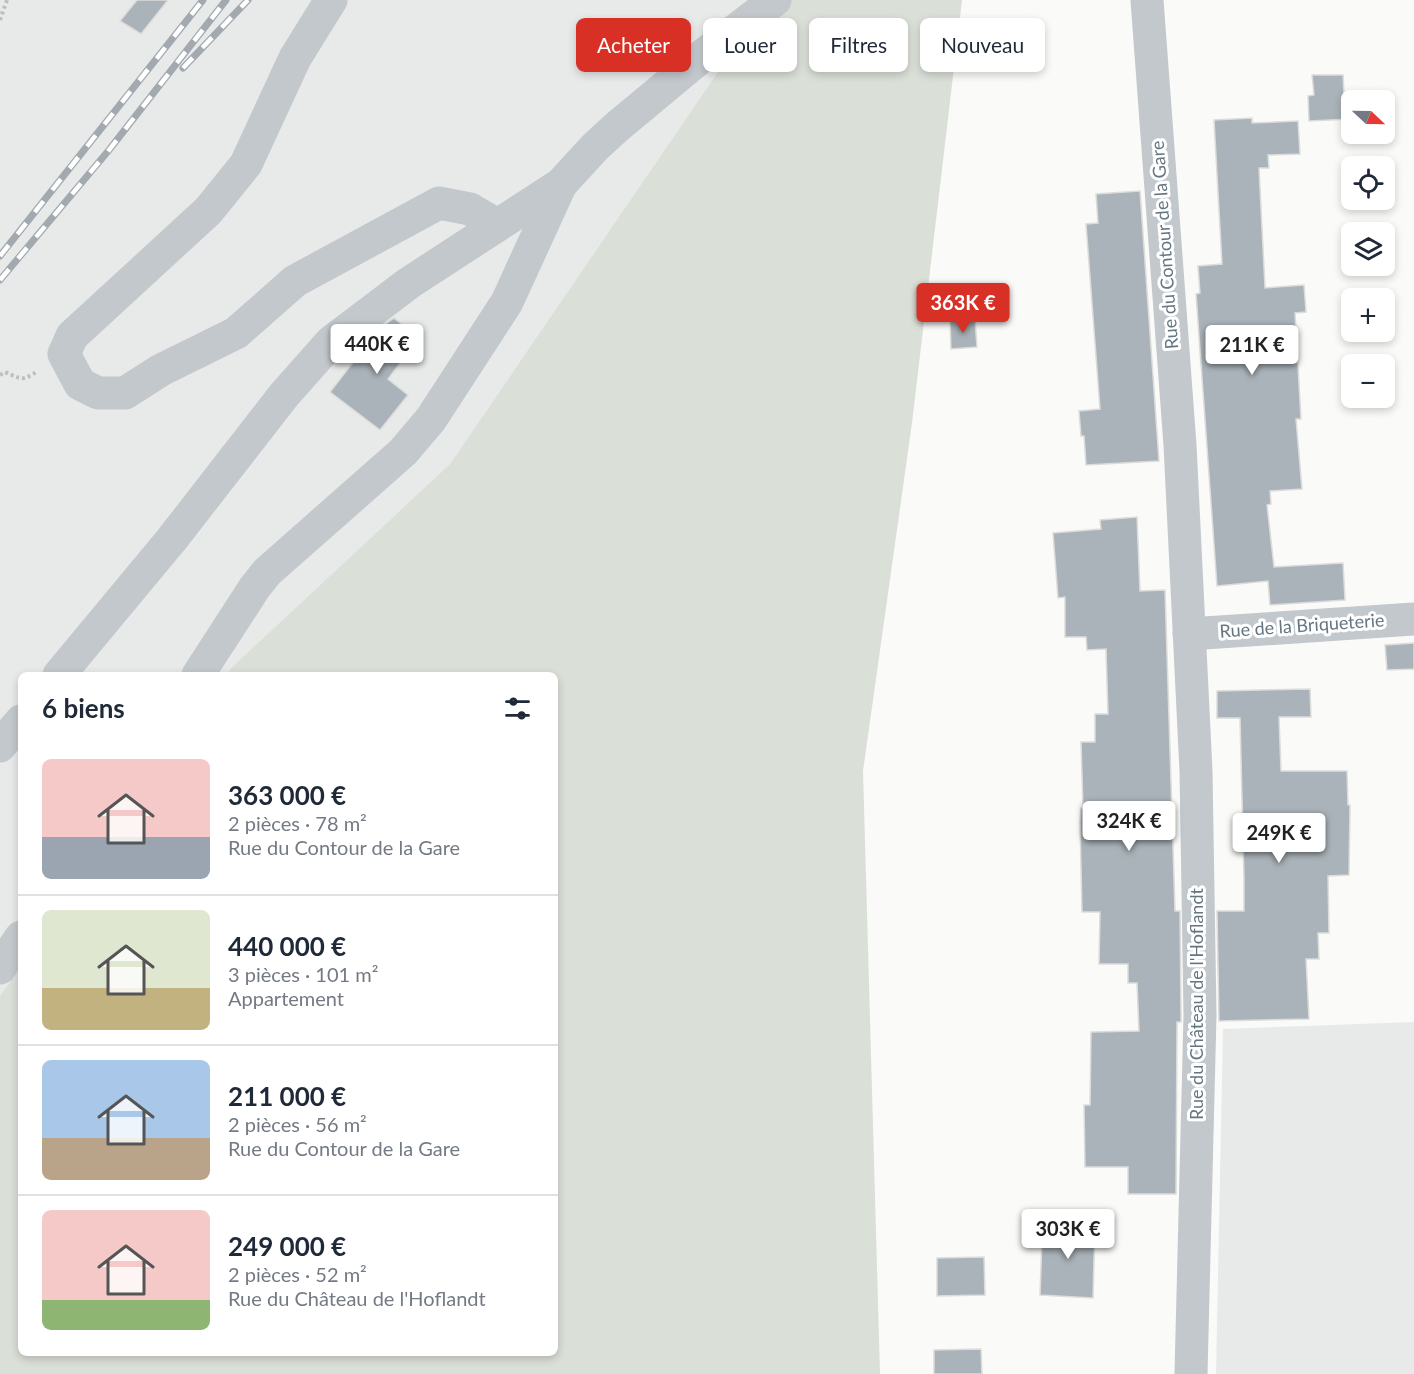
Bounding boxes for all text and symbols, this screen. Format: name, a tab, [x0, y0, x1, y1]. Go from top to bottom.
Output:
chip: Acheter	[576, 18, 691, 72]
chip: Louer	[703, 18, 797, 72]
chip: Filtres	[809, 18, 908, 72]
chip: Nouveau	[920, 18, 1045, 72]
north arrow	[1341, 90, 1395, 144]
map controls	[1341, 90, 1395, 408]
street label: Rue du Contour de la Gare	[1146, 140, 1182, 350]
button: locate	[1341, 156, 1395, 210]
button: layers	[1341, 222, 1395, 276]
pin: 363K €	[914, 283, 1012, 334]
button: +	[1341, 288, 1395, 342]
text: 363K €	[931, 290, 995, 314]
pin: 440K €	[328, 324, 426, 375]
pin: 211K €	[1203, 325, 1301, 376]
text: 440K €	[345, 331, 409, 355]
text: 211K €	[1220, 332, 1284, 356]
button: −	[1341, 354, 1395, 408]
street label: Rue de la Briqueterie	[1219, 608, 1385, 642]
text: 6 biens	[42, 692, 125, 724]
icon: filters	[501, 692, 534, 725]
text: 363 000 €	[228, 779, 346, 811]
icon: home	[90, 783, 162, 855]
pin: 324K €	[1080, 801, 1178, 852]
text: 324K €	[1097, 808, 1161, 832]
text: 2 pièces · 78 m²	[228, 811, 367, 835]
pin: 249K €	[1230, 813, 1328, 864]
text: 249K €	[1247, 820, 1311, 844]
text: Rue du Contour de la Gare	[228, 835, 460, 859]
street label: Rue du Château de l'Hoflandt	[1185, 888, 1207, 1120]
text: 440 000 €	[228, 930, 346, 962]
icon: home	[90, 934, 162, 1006]
text: 3 pièces · 101 m²	[228, 962, 378, 986]
text: Appartement	[228, 986, 344, 1010]
text: 211 000 €	[228, 1080, 346, 1112]
icon: home	[90, 1084, 162, 1156]
text: 2 pièces · 56 m²	[228, 1112, 367, 1136]
text: Rue du Contour de la Gare	[228, 1136, 460, 1160]
pin: 303K €	[1019, 1209, 1117, 1260]
text: 303K €	[1036, 1216, 1100, 1240]
text: 249 000 €	[228, 1230, 346, 1262]
icon: home	[90, 1234, 162, 1306]
text: 2 pièces · 52 m²	[228, 1262, 367, 1286]
text: Rue du Château de l'Hoflandt	[228, 1286, 486, 1310]

